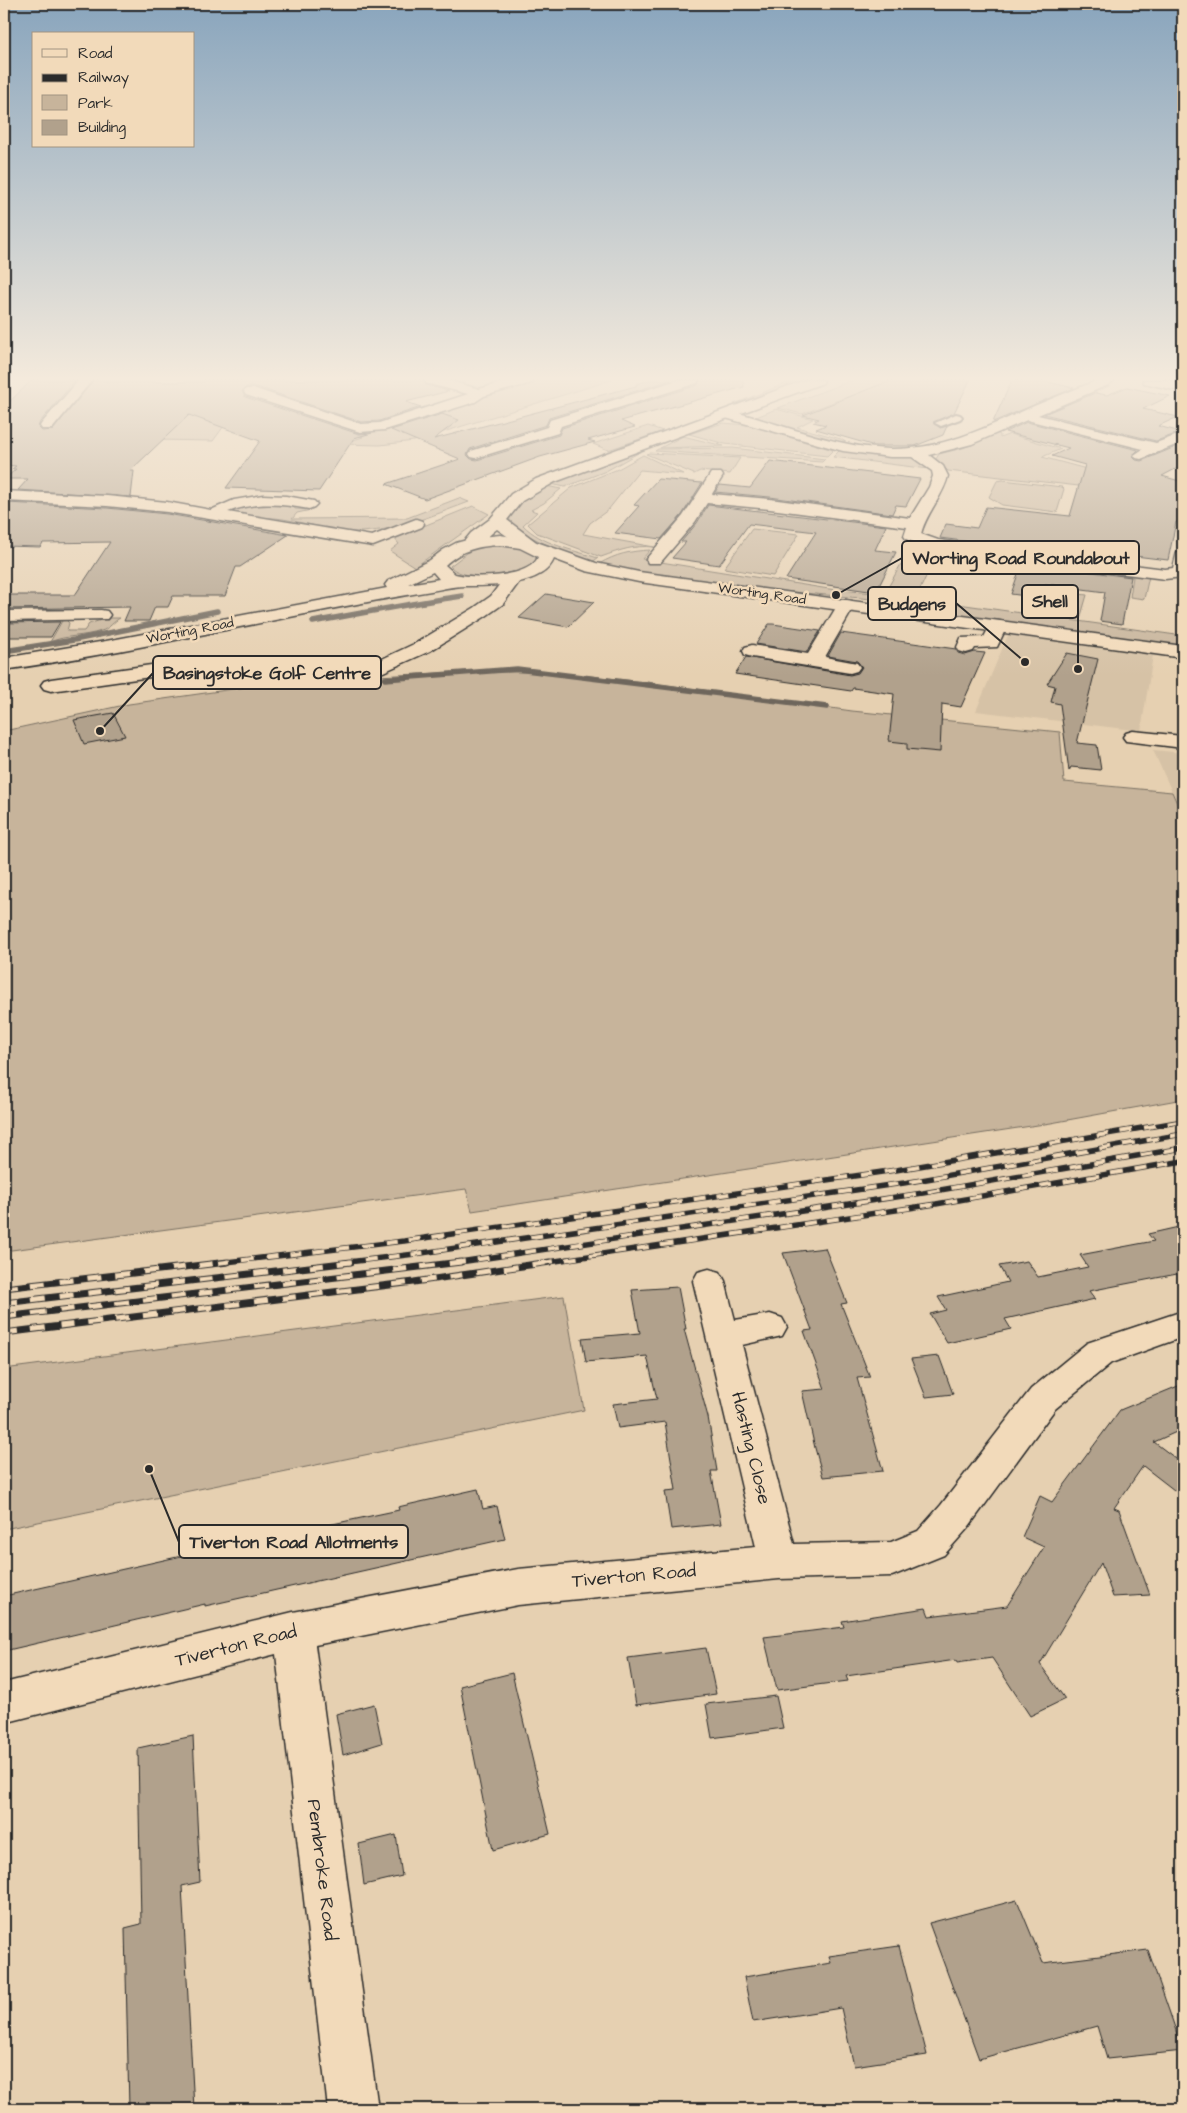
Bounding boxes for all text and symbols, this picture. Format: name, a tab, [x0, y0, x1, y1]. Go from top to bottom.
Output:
legend	[32, 32, 195, 148]
text: Road	[78, 43, 113, 64]
text: Railway	[78, 67, 129, 89]
text: Park	[78, 93, 113, 114]
text: Building	[78, 117, 126, 139]
callout: Worting Road Roundabout	[902, 541, 1139, 574]
text: Worting Road Roundabout	[911, 546, 1130, 572]
street label: Worting Road	[717, 578, 807, 610]
callout: Shell	[1022, 585, 1078, 618]
callout: Budgens	[868, 587, 956, 620]
text: Shell	[1031, 589, 1068, 614]
text: Budgens	[878, 592, 946, 618]
street label: Worting Road	[145, 613, 235, 649]
callout: Basingstoke Golf Centre	[153, 656, 381, 689]
text: Basingstoke Golf Centre	[163, 661, 371, 687]
street label: Hasting Close	[723, 1389, 778, 1507]
callout: Tiverton Road Allotments	[179, 1525, 408, 1558]
text: Tiverton Road Allotments	[189, 1530, 398, 1555]
street label: Tiverton Road	[571, 1557, 697, 1595]
street label: Tiverton Road	[172, 1618, 300, 1674]
street label: Pembroke Road	[300, 1798, 344, 1942]

